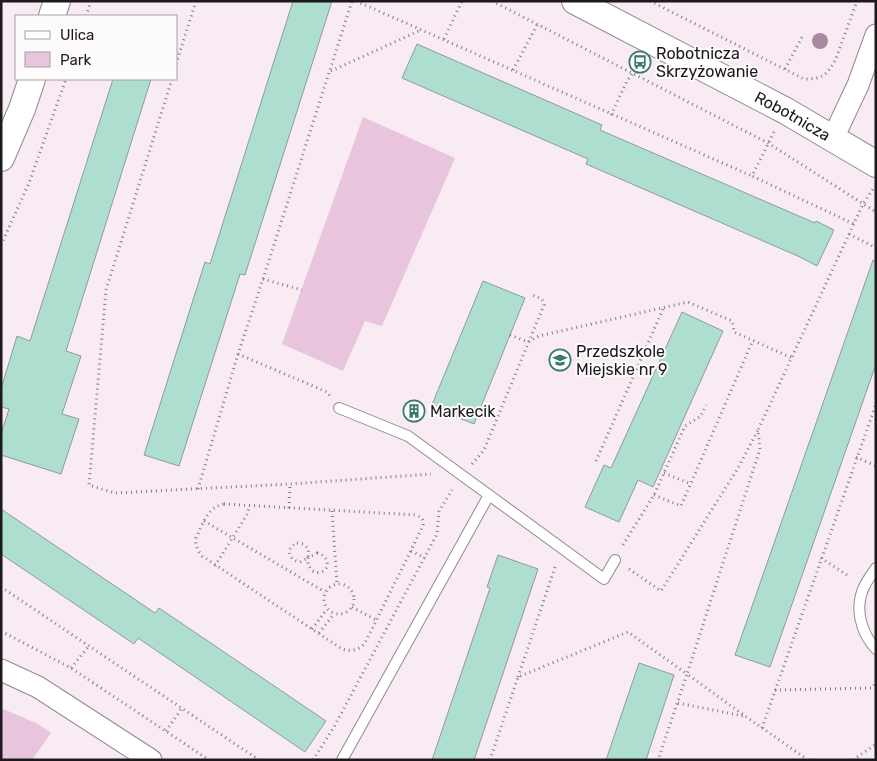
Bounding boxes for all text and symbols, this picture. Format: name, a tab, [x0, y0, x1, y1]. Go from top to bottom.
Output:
legend	[15, 15, 178, 80]
text: Ulica	[60, 26, 94, 44]
place label: Robotnicza Skrzyżowanie	[656, 44, 758, 81]
bus stop icon: Robotnicza Skrzyżowanie	[628, 50, 652, 74]
text: Park	[60, 51, 91, 69]
street label: Robotnicza	[752, 87, 834, 145]
place label: Przedszkole Miejskie nr 9	[576, 342, 668, 379]
school or university icon: Przedszkole Miejskie nr 9	[548, 348, 572, 372]
building icon: Markecik	[402, 399, 426, 423]
place label: Markecik	[430, 402, 496, 421]

